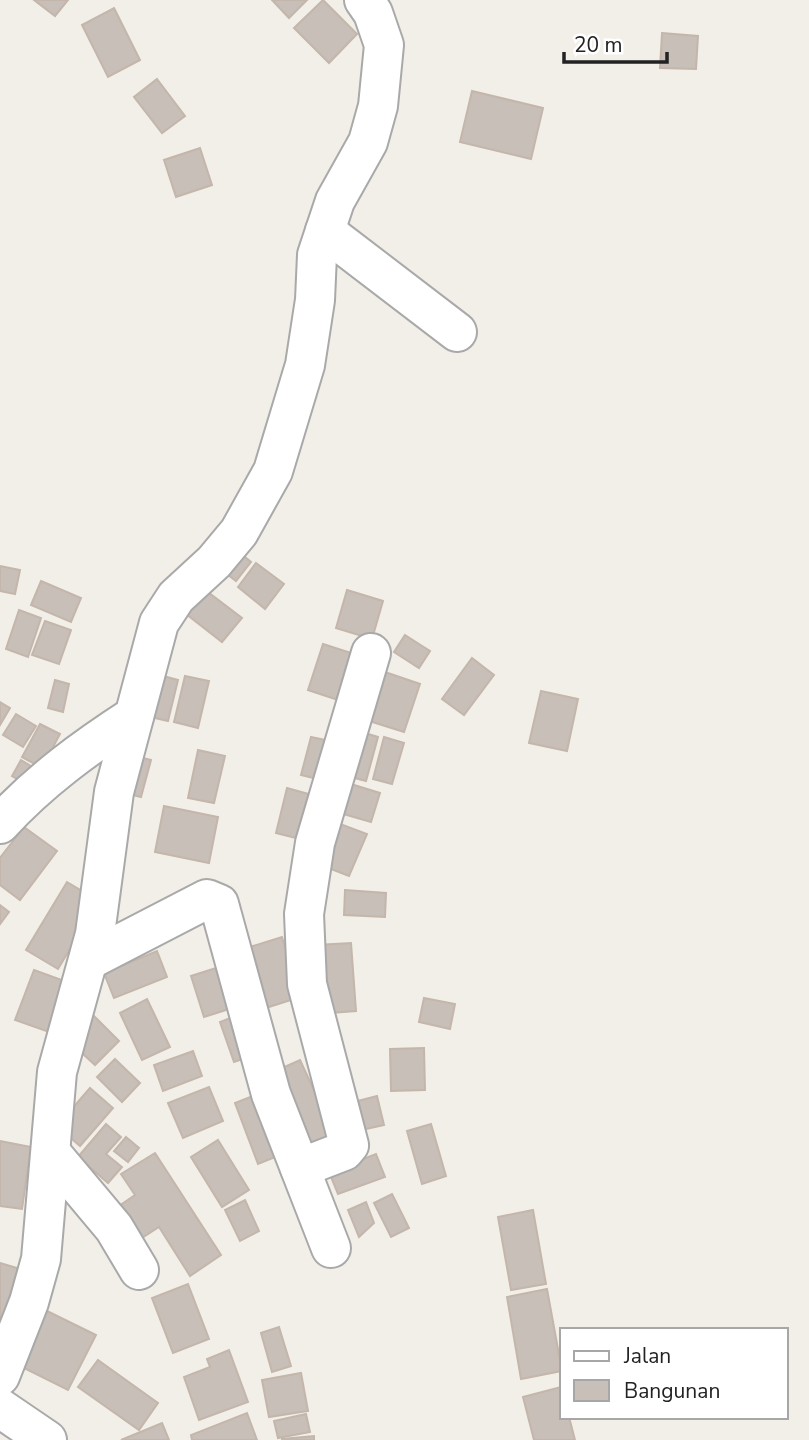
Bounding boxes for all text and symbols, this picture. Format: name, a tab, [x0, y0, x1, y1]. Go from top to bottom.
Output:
scale bar	[564, 21, 667, 65]
text: 20 m	[574, 31, 623, 59]
legend	[560, 1328, 788, 1419]
text: Jalan	[623, 1342, 671, 1370]
text: Bangunan	[624, 1377, 720, 1405]

